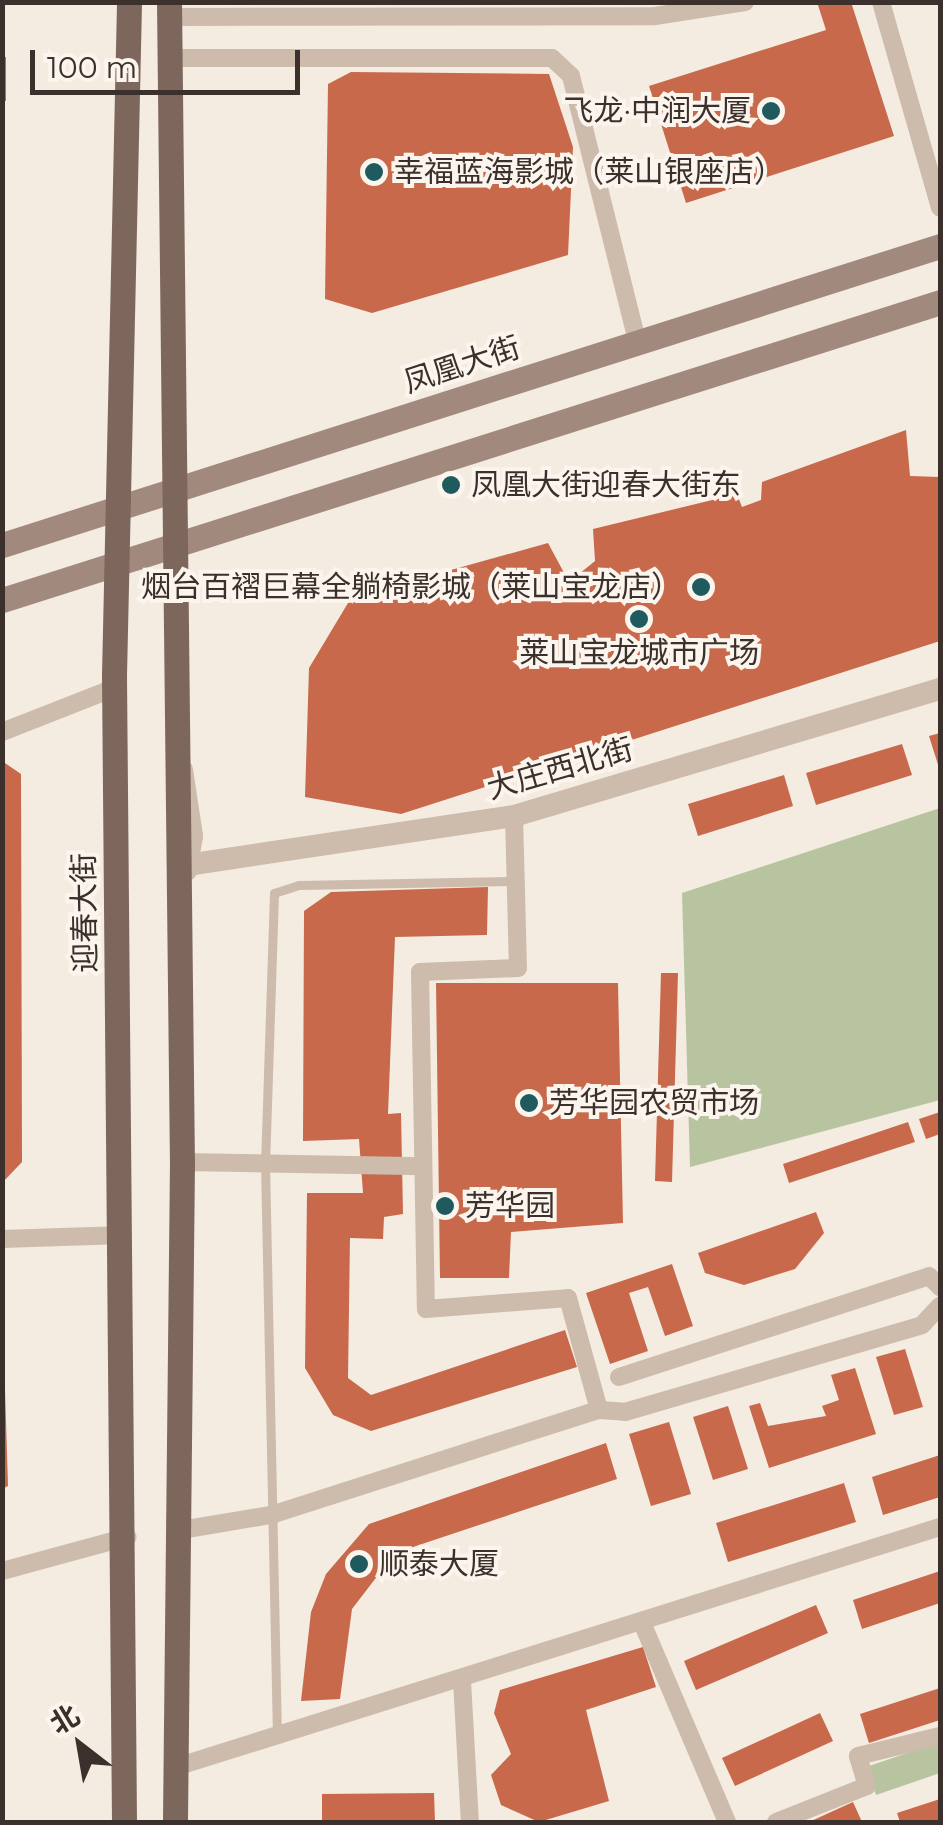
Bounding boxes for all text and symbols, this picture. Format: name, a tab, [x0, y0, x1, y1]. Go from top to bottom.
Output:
scale bar	[35, 30, 305, 92]
text: 100 m	[47, 49, 137, 86]
place label: 飞龙·中润大厦	[563, 93, 751, 129]
marker: 飞龙·中润大厦	[760, 100, 782, 122]
place label: 幸福蓝海影城（莱山银座店）	[394, 154, 784, 190]
marker: 幸福蓝海影城（莱山银座店）	[363, 161, 385, 183]
street label: 凤凰大街	[399, 329, 525, 401]
place label: 凤凰大街迎春大街东	[471, 467, 741, 503]
marker: 凤凰大街迎春大街东	[440, 474, 462, 496]
place label: 烟台百褶巨幕全躺椅影城（莱山宝龙店）	[141, 569, 681, 605]
marker: 烟台百褶巨幕全躺椅影城（莱山宝龙店）	[690, 576, 712, 598]
marker: 莱山宝龙城市广场	[628, 608, 650, 630]
place label: 莱山宝龙城市广场	[519, 635, 759, 671]
street label: 大庄西北街	[483, 731, 637, 807]
street label: 迎春大街	[66, 853, 104, 973]
place label: 芳华园农贸市场	[549, 1085, 759, 1121]
marker: 芳华园农贸市场	[518, 1092, 540, 1114]
place label: 芳华园	[465, 1188, 555, 1224]
marker: 芳华园	[434, 1195, 456, 1217]
place label: 顺泰大厦	[379, 1546, 499, 1582]
marker: 顺泰大厦	[348, 1553, 370, 1575]
north arrow	[30, 1695, 130, 1795]
text: 北	[44, 1698, 85, 1741]

